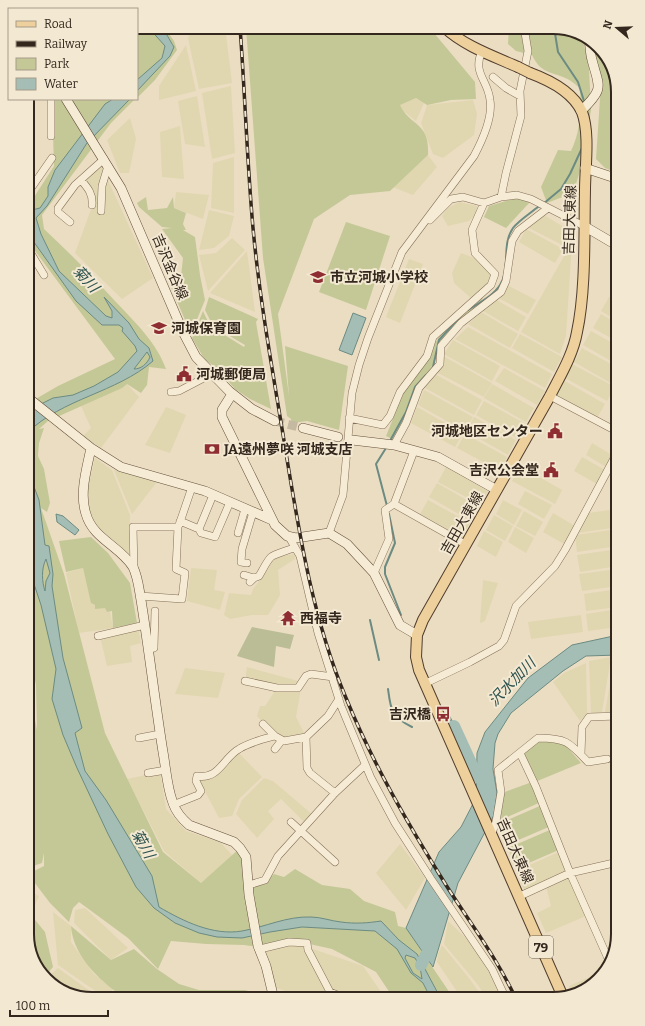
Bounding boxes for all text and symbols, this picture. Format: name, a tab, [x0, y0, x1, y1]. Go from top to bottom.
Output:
legend	[8, 8, 138, 100]
north arrow	[597, 8, 637, 48]
text: Road	[44, 17, 72, 31]
text: N	[600, 18, 616, 31]
text: Railway	[44, 37, 88, 51]
text: Park	[44, 57, 70, 71]
text: Water	[44, 77, 79, 91]
street label: 吉田大東線	[560, 185, 580, 255]
street label: 吉沢金谷線	[149, 231, 191, 303]
water label: 菊川	[69, 262, 104, 298]
school or university icon: 市立河城小学校	[309, 268, 327, 286]
place label: 市立河城小学校	[330, 269, 428, 286]
school or university icon: 河城保育園	[150, 319, 168, 337]
place label: 河城保育園	[171, 320, 241, 337]
public building icon: 河城郵便局	[175, 365, 193, 383]
place label: 河城郵便局	[196, 366, 266, 383]
public building icon: 河城地区センター	[546, 422, 564, 440]
place label: 河城地区センター	[431, 423, 543, 440]
bank icon: JA遠州夢咲 河城支店	[203, 440, 221, 458]
place label: JA遠州夢咲 河城支店	[223, 441, 353, 458]
public building icon: 吉沢公会堂	[542, 461, 560, 479]
place label: 吉沢公会堂	[469, 462, 539, 479]
street label: 吉田大東線	[437, 488, 487, 558]
temple icon: 西福寺	[279, 609, 297, 627]
place label: 西福寺	[300, 610, 342, 627]
water label: 沢水加川	[485, 653, 541, 710]
bus stop icon: 吉沢橋	[434, 705, 452, 723]
place label: 吉沢橋	[389, 706, 431, 723]
street label: 吉田大東線	[493, 816, 537, 886]
water label: 菊川	[128, 827, 159, 863]
road number: 79	[529, 936, 553, 958]
scale bar	[10, 992, 108, 1018]
text: 100 m	[16, 999, 51, 1013]

